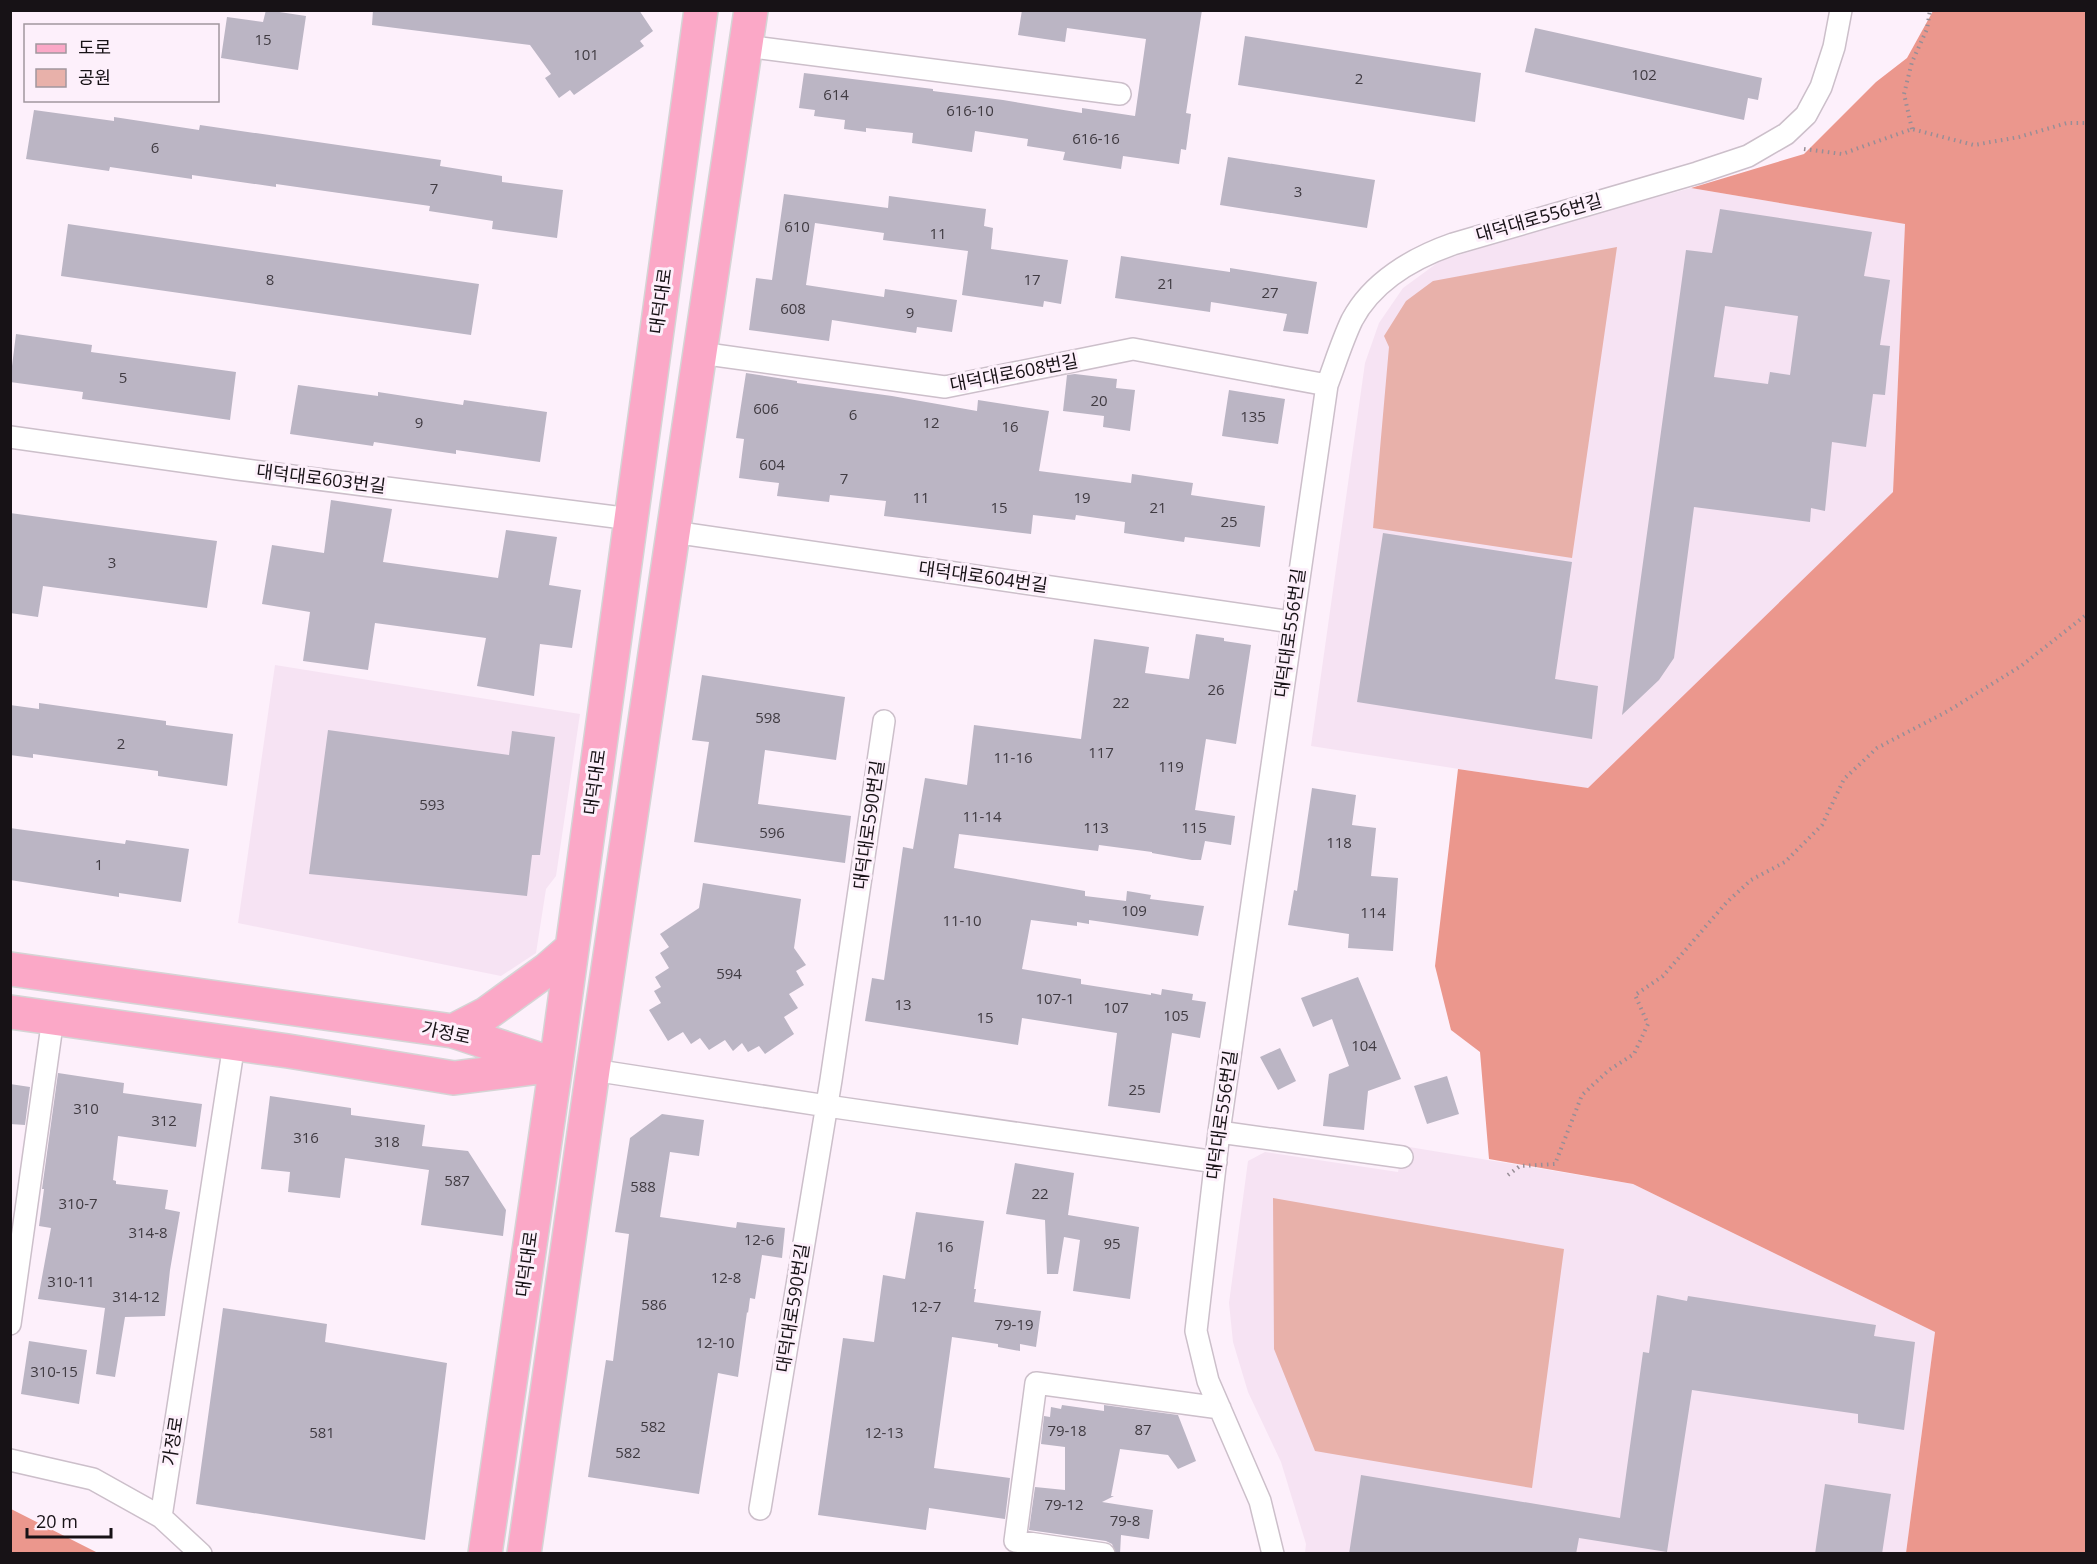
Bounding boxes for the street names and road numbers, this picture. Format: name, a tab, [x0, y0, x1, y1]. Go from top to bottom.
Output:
street label: 대덕대로556번길	[1473, 188, 1605, 247]
street label: 대덕대로	[644, 266, 677, 335]
street label: 대덕대로608번길	[948, 348, 1080, 396]
street label: 대덕대로603번길	[255, 458, 387, 498]
street label: 대덕대로604번길	[917, 555, 1049, 597]
street label: 대덕대로556번길	[1268, 567, 1310, 699]
street label: 대덕대로	[578, 747, 611, 816]
street label: 대덕대로590번길	[847, 759, 889, 891]
street label: 가정로	[419, 1015, 473, 1049]
street label: 대덕대로556번길	[1200, 1049, 1242, 1181]
street label: 대덕대로	[510, 1229, 543, 1298]
street label: 대덕대로590번길	[770, 1242, 814, 1374]
street label: 가정로	[156, 1414, 188, 1467]

